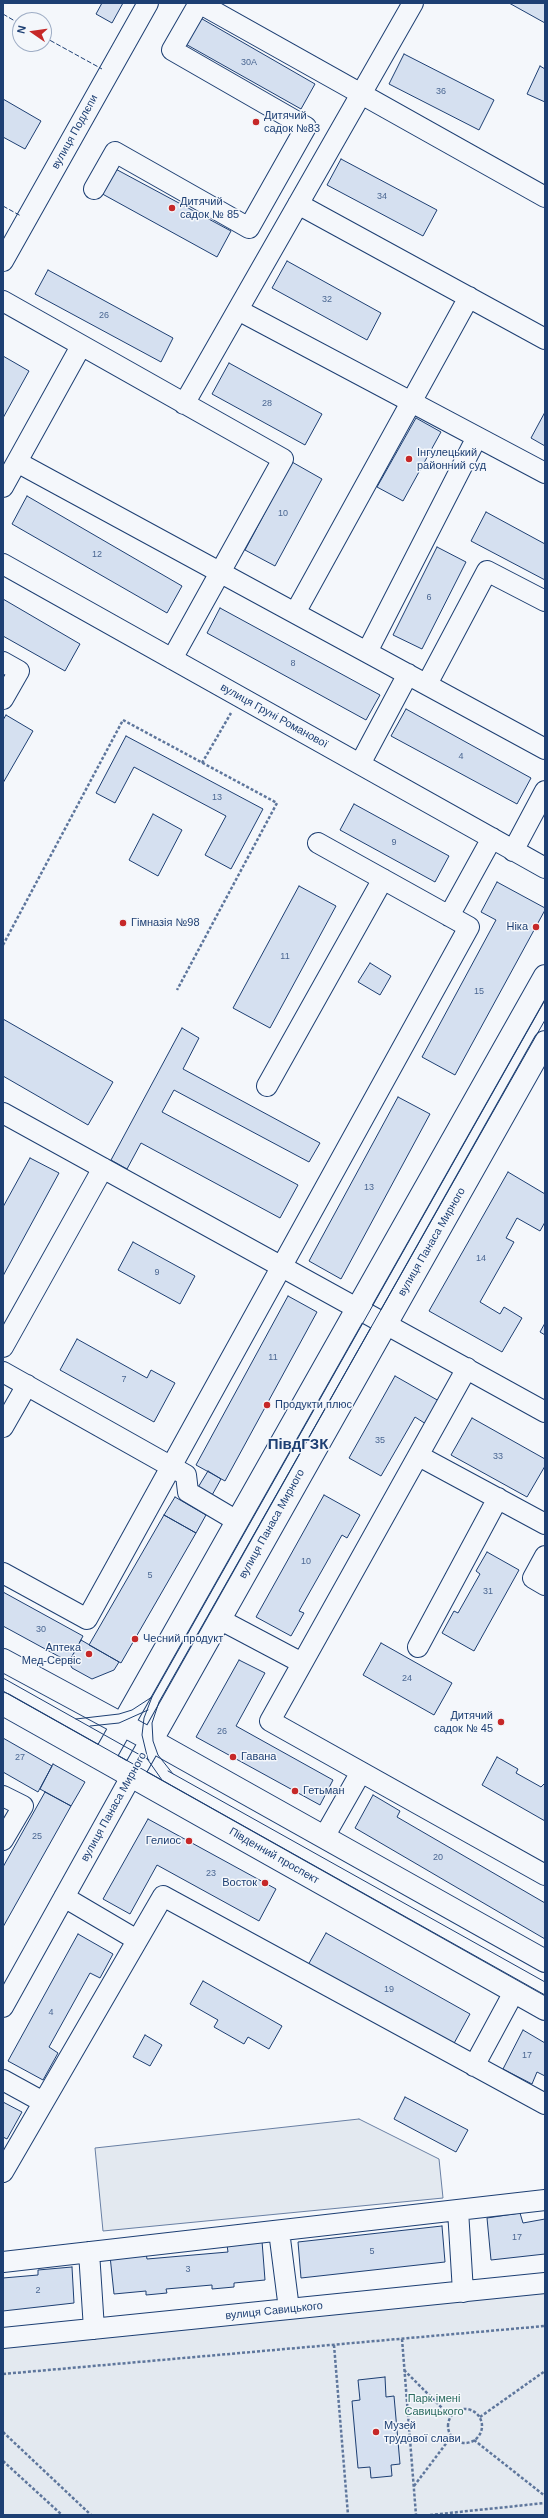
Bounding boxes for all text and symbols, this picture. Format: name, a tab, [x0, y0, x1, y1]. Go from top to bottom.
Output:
north arrow	[12, 12, 52, 52]
text: N	[15, 24, 28, 35]
house number: 30А	[241, 58, 257, 68]
house number: 36	[436, 87, 446, 97]
street label: вулиця Подлєпи	[49, 92, 101, 172]
place label: Дитячий садок №83	[264, 109, 320, 135]
marker: Дитячий садок №83	[251, 117, 261, 127]
house number: 34	[377, 192, 387, 202]
place label: Дитячий садок № 85	[180, 195, 239, 221]
marker: Дитячий садок № 85	[167, 203, 177, 213]
house number: 32	[322, 295, 332, 305]
house number: 26	[99, 311, 109, 321]
house number: 28	[262, 399, 272, 409]
place label: Інгулецький районний суд	[417, 446, 486, 472]
marker: Інгулецький районний суд	[404, 454, 414, 464]
house number: 10	[278, 509, 288, 519]
house number: 12	[92, 550, 102, 560]
house number: 6	[426, 593, 432, 603]
house number: 8	[290, 659, 296, 669]
street label: вулиця Груні Романової	[218, 681, 330, 751]
house number: 4	[458, 752, 464, 762]
house number: 13	[212, 793, 222, 803]
house number: 9	[391, 838, 397, 848]
place label: Гімназія №98	[131, 916, 200, 930]
marker: Гімназія №98	[118, 918, 128, 928]
place label: Ніка	[506, 920, 528, 934]
marker: Ніка	[531, 922, 541, 932]
house number: 11	[280, 952, 290, 962]
house number: 15	[474, 987, 484, 997]
house number: 13	[364, 1183, 374, 1193]
street label: вулиця Панаса Мирного	[396, 1185, 468, 1299]
house number: 14	[476, 1254, 486, 1264]
house number: 9	[154, 1268, 160, 1278]
house number: 11	[268, 1353, 278, 1363]
house number: 7	[121, 1375, 127, 1385]
place label: Продукти плюс	[275, 1398, 352, 1412]
marker: Продукти плюс	[262, 1400, 272, 1410]
district label: ПівдГЗК	[268, 1436, 328, 1454]
house number: 35	[375, 1436, 385, 1446]
house number: 33	[493, 1452, 503, 1462]
street label: вулиця Панаса Мирного	[236, 1467, 308, 1581]
house number: 10	[301, 1557, 311, 1567]
house number: 5	[147, 1571, 153, 1581]
house number: 31	[483, 1587, 493, 1597]
house number: 30	[36, 1625, 46, 1635]
place label: Чесний продукт	[143, 1632, 223, 1646]
marker: Чесний продукт	[130, 1634, 140, 1644]
place label: Аптека Мед-Сервіс	[22, 1641, 81, 1667]
marker: Аптека Мед-Сервіс	[84, 1649, 94, 1659]
house number: 24	[402, 1674, 412, 1684]
place label: Дитячий садок № 45	[434, 1709, 493, 1735]
marker: Дитячий садок № 45	[496, 1717, 506, 1727]
house number: 26	[217, 1727, 227, 1737]
street label: вулиця Панаса Мирного	[78, 1750, 150, 1864]
place label: Гавана	[241, 1750, 276, 1764]
marker: Гавана	[228, 1752, 238, 1762]
house number: 27	[15, 1753, 25, 1763]
place label: Гетьман	[303, 1784, 344, 1798]
marker: Гетьман	[290, 1786, 300, 1796]
street label: Південний проспект	[227, 1825, 321, 1887]
house number: 25	[32, 1832, 42, 1842]
place label: Гелиос	[146, 1834, 181, 1848]
marker: Гелиос	[184, 1836, 194, 1846]
house number: 20	[433, 1853, 443, 1863]
house number: 23	[206, 1869, 216, 1879]
place label: Восток	[222, 1876, 257, 1890]
marker: Восток	[260, 1878, 270, 1888]
house number: 19	[384, 1985, 394, 1995]
house number: 4	[48, 2008, 54, 2018]
house number: 17	[522, 2051, 532, 2061]
house number: 17	[512, 2233, 522, 2243]
house number: 5	[369, 2247, 375, 2257]
house number: 3	[185, 2265, 191, 2275]
house number: 2	[35, 2286, 41, 2296]
street label: вулиця Савицького	[225, 2299, 323, 2323]
park label: Парк імені Савицького	[404, 2392, 464, 2418]
place label: Музей трудової слави	[384, 2419, 461, 2445]
marker: Музей трудової слави	[371, 2427, 381, 2437]

